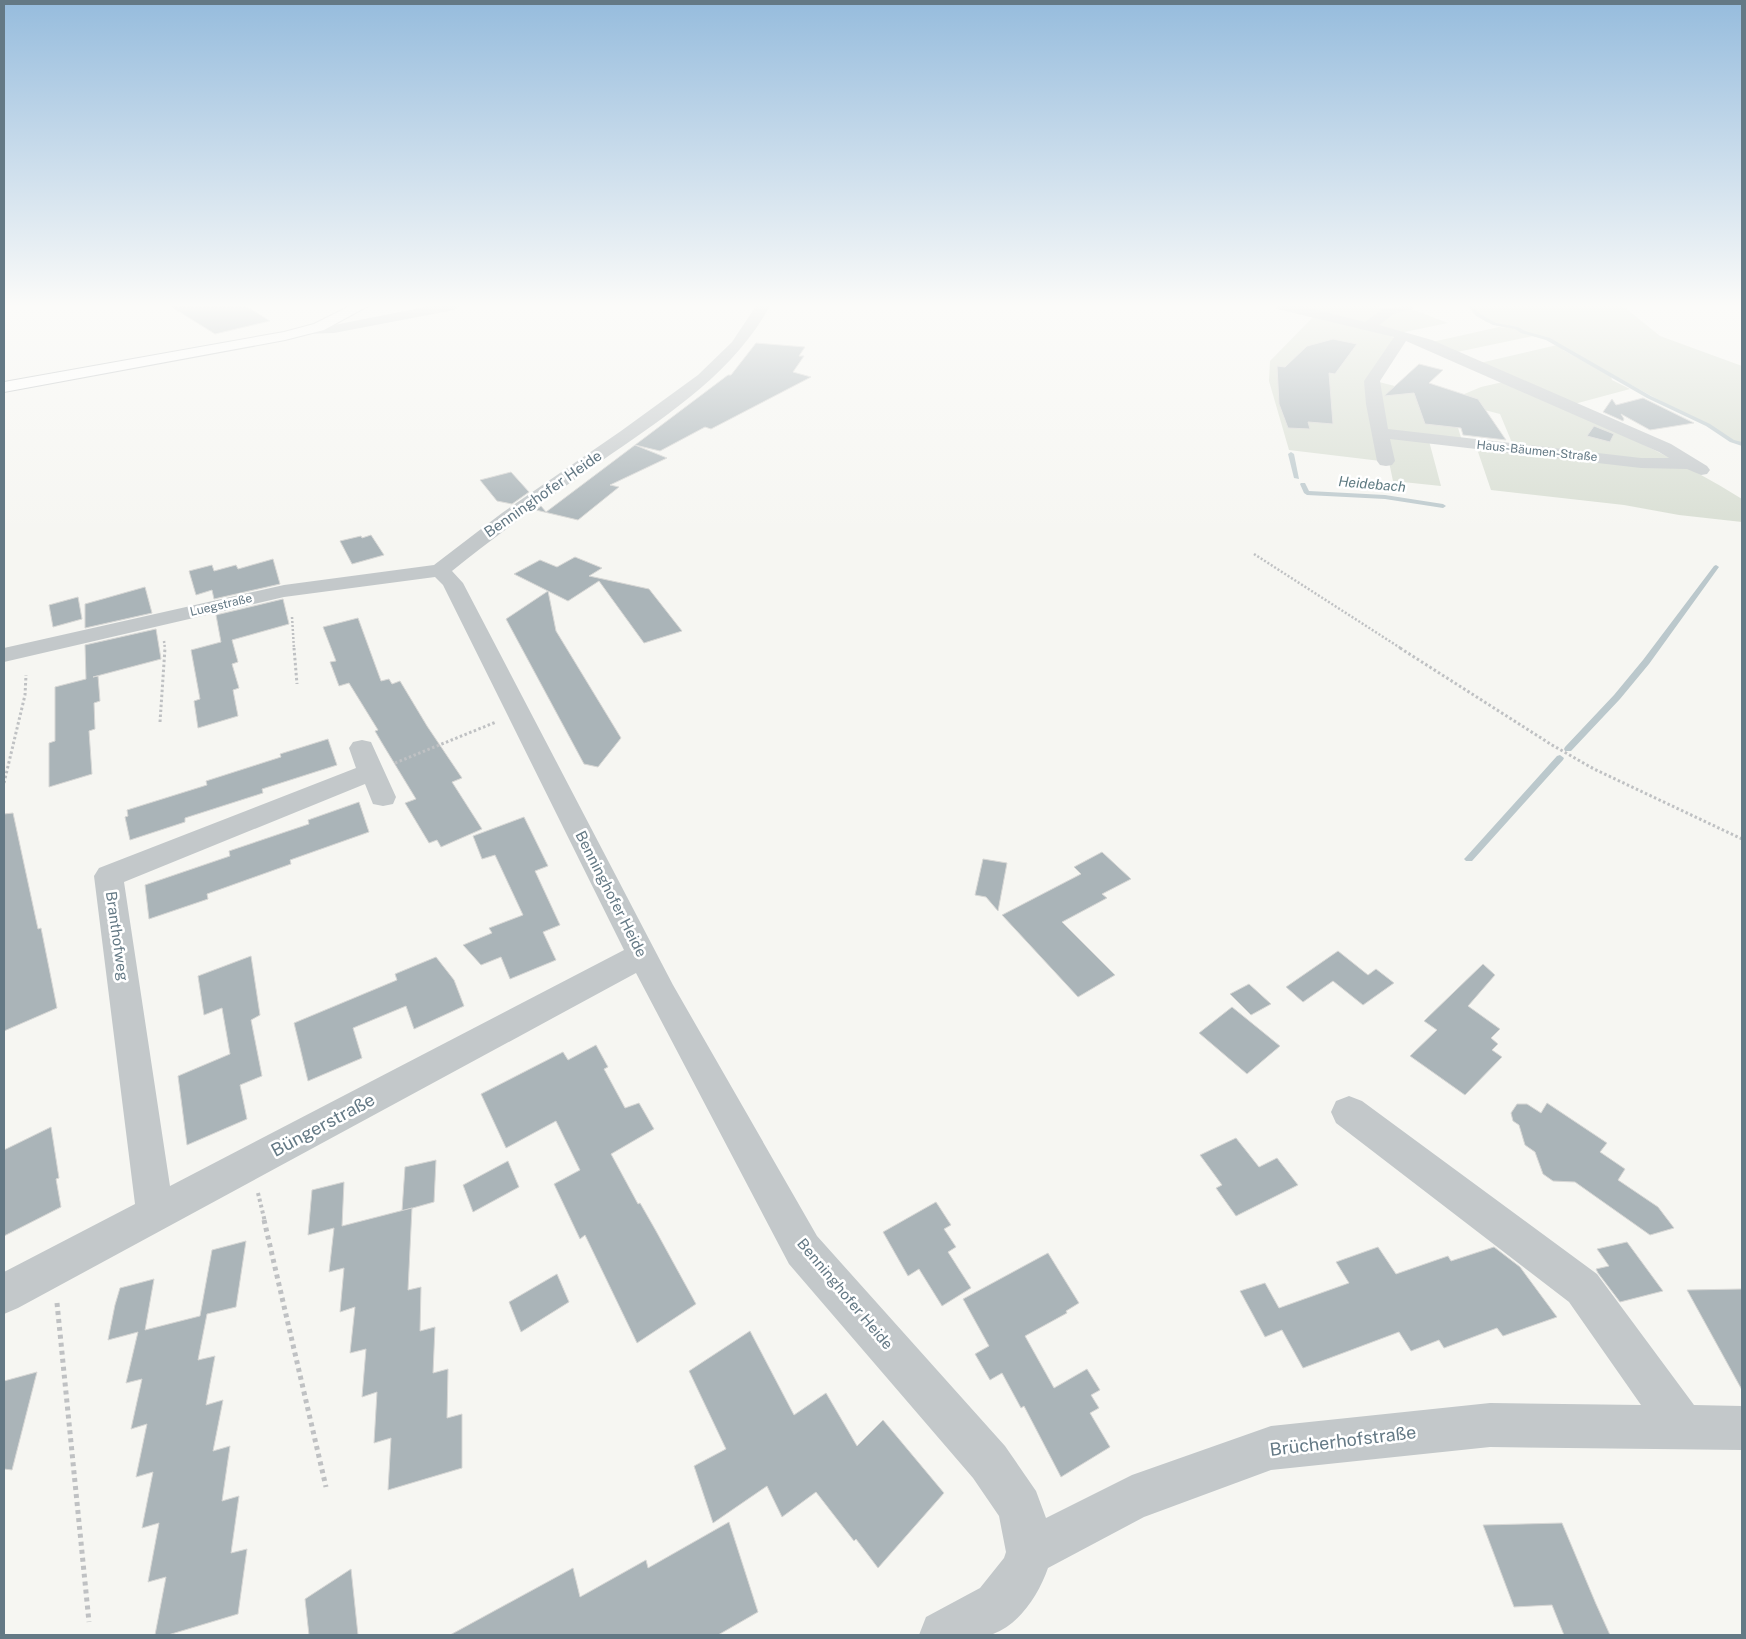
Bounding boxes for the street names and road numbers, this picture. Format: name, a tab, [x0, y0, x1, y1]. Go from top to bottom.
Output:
street label: Haus-Bäumen-Straße	[1476, 438, 1598, 464]
street label: Benninghofer Heide	[481, 447, 605, 541]
street label: Luegstraße	[188, 591, 254, 619]
street label: Benninghofer Heide	[572, 828, 651, 960]
street label: Branthofweg	[103, 890, 132, 982]
street label: Büngerstraße	[267, 1088, 378, 1161]
street label: Benninghofer Heide	[794, 1235, 897, 1353]
street label: Brücherhofstraße	[1268, 1421, 1417, 1460]

